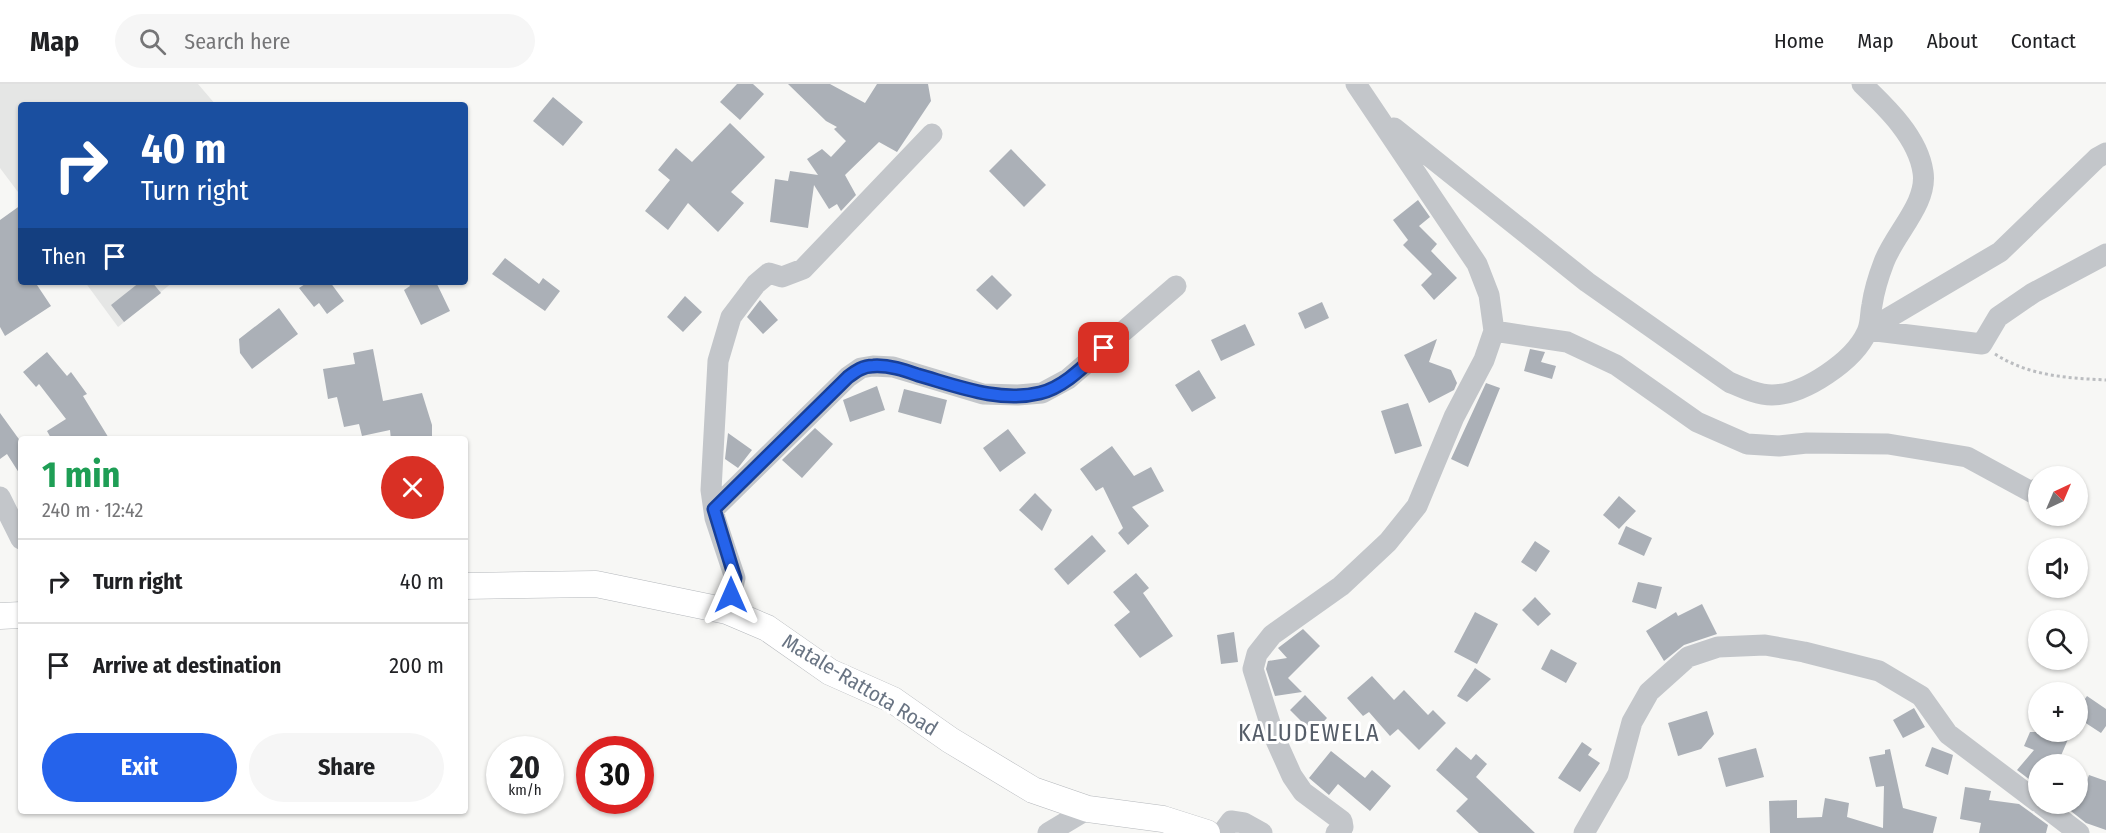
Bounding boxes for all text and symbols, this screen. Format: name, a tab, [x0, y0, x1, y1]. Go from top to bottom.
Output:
search box	[115, 14, 535, 68]
text: Map	[30, 25, 79, 58]
icon: search	[136, 25, 169, 58]
text: Search here	[184, 28, 290, 55]
text: Home	[1774, 28, 1824, 54]
text: Map	[1857, 28, 1894, 54]
text: About	[1927, 28, 1978, 54]
text: Contact	[2011, 28, 2076, 54]
text: 40 m	[141, 124, 226, 174]
icon: right	[42, 126, 120, 204]
text: Turn right	[141, 175, 249, 207]
icon: arrive	[98, 240, 131, 273]
text: Then	[42, 243, 86, 270]
pin	[1078, 322, 1129, 373]
icon: arrive	[1087, 331, 1120, 364]
text: 1 min	[42, 453, 120, 497]
button: close	[381, 456, 444, 519]
north arrow	[2028, 466, 2088, 526]
map controls	[2028, 466, 2088, 814]
text: 240 m · 12:42	[42, 498, 143, 522]
button: sound	[2028, 538, 2088, 598]
position arrow	[699, 563, 763, 627]
icon: right	[42, 565, 75, 598]
text: Turn right	[93, 568, 182, 595]
text: 40 m	[400, 568, 444, 595]
button: search	[2028, 610, 2088, 670]
street label: Matale-Rattota Road	[777, 628, 943, 742]
icon: arrive	[42, 649, 75, 682]
text: Arrive at destination	[93, 652, 281, 679]
text: 200 m	[389, 652, 444, 679]
button: +	[2028, 682, 2088, 742]
district label: KALUDEWELA	[1238, 719, 1380, 747]
button: Exit	[42, 733, 237, 802]
button: Share	[249, 733, 444, 802]
speed limit sign: 30	[576, 736, 654, 814]
text: 20	[510, 750, 540, 786]
button: −	[2028, 754, 2088, 814]
text: km/h	[508, 781, 542, 799]

